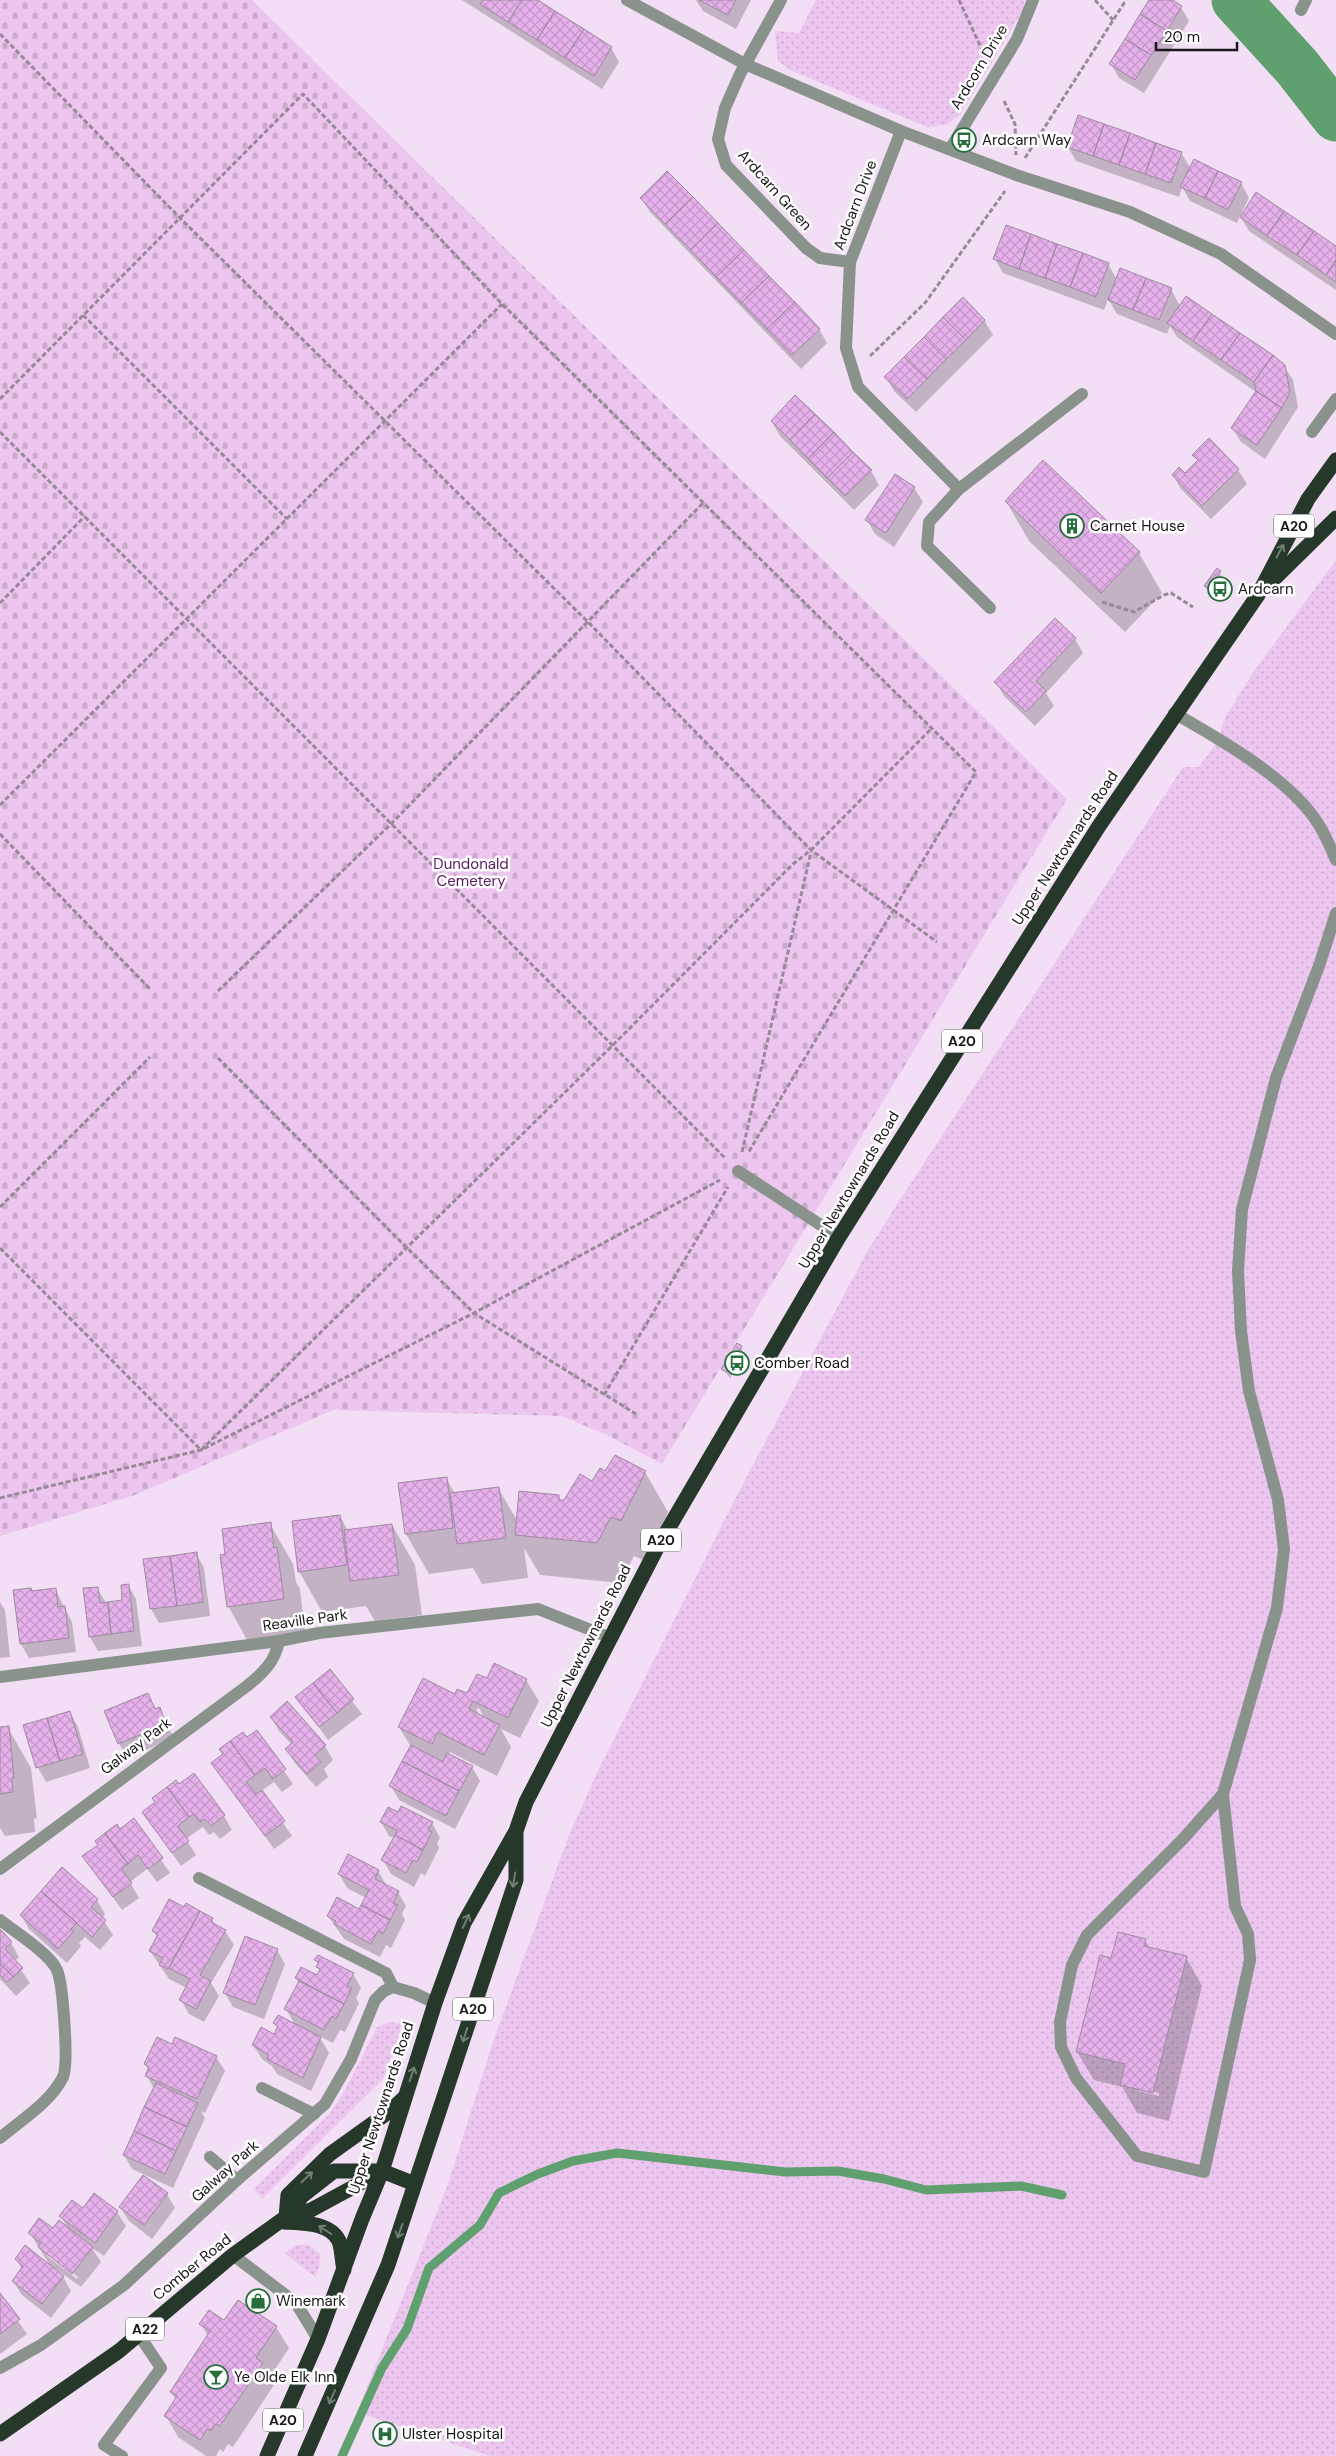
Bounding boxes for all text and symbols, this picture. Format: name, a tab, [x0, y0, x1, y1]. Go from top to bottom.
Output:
scale bar	[1156, 20, 1237, 52]
street label: Ardcorn Drive	[946, 21, 1012, 113]
text: 20 m	[1164, 27, 1200, 47]
bus stop icon: Ardcarn Way	[951, 127, 977, 153]
place label: Ardcarn Way	[982, 130, 1072, 150]
street label: Ardcarn Green	[734, 145, 816, 235]
street label: Ardcarn Drive	[829, 157, 881, 253]
building icon: Carnet House	[1059, 513, 1085, 539]
road number: A20	[1274, 514, 1314, 538]
place label: Carnet House	[1090, 516, 1185, 536]
one-way arrow	[1275, 544, 1285, 559]
bus stop icon: Ardcarn	[1207, 576, 1233, 602]
place label: Ardcarn	[1238, 579, 1294, 599]
street label: Upper Newtownards Road	[1008, 767, 1122, 929]
park label: Dundonald Cemetery	[433, 854, 509, 891]
road number: A20	[942, 1030, 982, 1052]
street label: Upper Newtownards Road	[794, 1108, 904, 1272]
bus stop icon: Comber Road	[724, 1350, 750, 1376]
place label: Comber Road	[754, 1353, 849, 1373]
road number: A20	[641, 1528, 681, 1552]
street label: Upper Newtownards Road	[536, 1561, 636, 1731]
street label: Reaville Park	[261, 1604, 349, 1636]
street label: Galway Park	[96, 1712, 176, 1779]
one-way arrow	[509, 1872, 519, 1888]
one-way arrow	[461, 1914, 471, 1929]
road number: A20	[453, 1998, 493, 2020]
street label: Upper Newtownards Road	[344, 2019, 418, 2197]
one-way arrow	[459, 2026, 469, 2042]
one-way arrow	[407, 2067, 417, 2083]
street label: Galway Park	[187, 2135, 263, 2207]
one-way arrow	[300, 2171, 313, 2183]
one-way arrow	[394, 2222, 404, 2238]
one-way arrow	[319, 2225, 333, 2235]
street label: Comber Road	[149, 2229, 235, 2305]
shop icon: Winemark	[245, 2288, 271, 2314]
place label: Winemark	[276, 2291, 346, 2311]
road number: A22	[126, 2318, 164, 2340]
bar icon: Ye Olde Elk Inn	[203, 2364, 229, 2390]
place label: Ye Olde Elk Inn	[234, 2367, 335, 2387]
one-way arrow	[326, 2389, 336, 2404]
road number: A20	[263, 2408, 303, 2432]
hospital icon: Ulster Hospital	[372, 2421, 398, 2447]
place label: Ulster Hospital	[402, 2424, 503, 2444]

